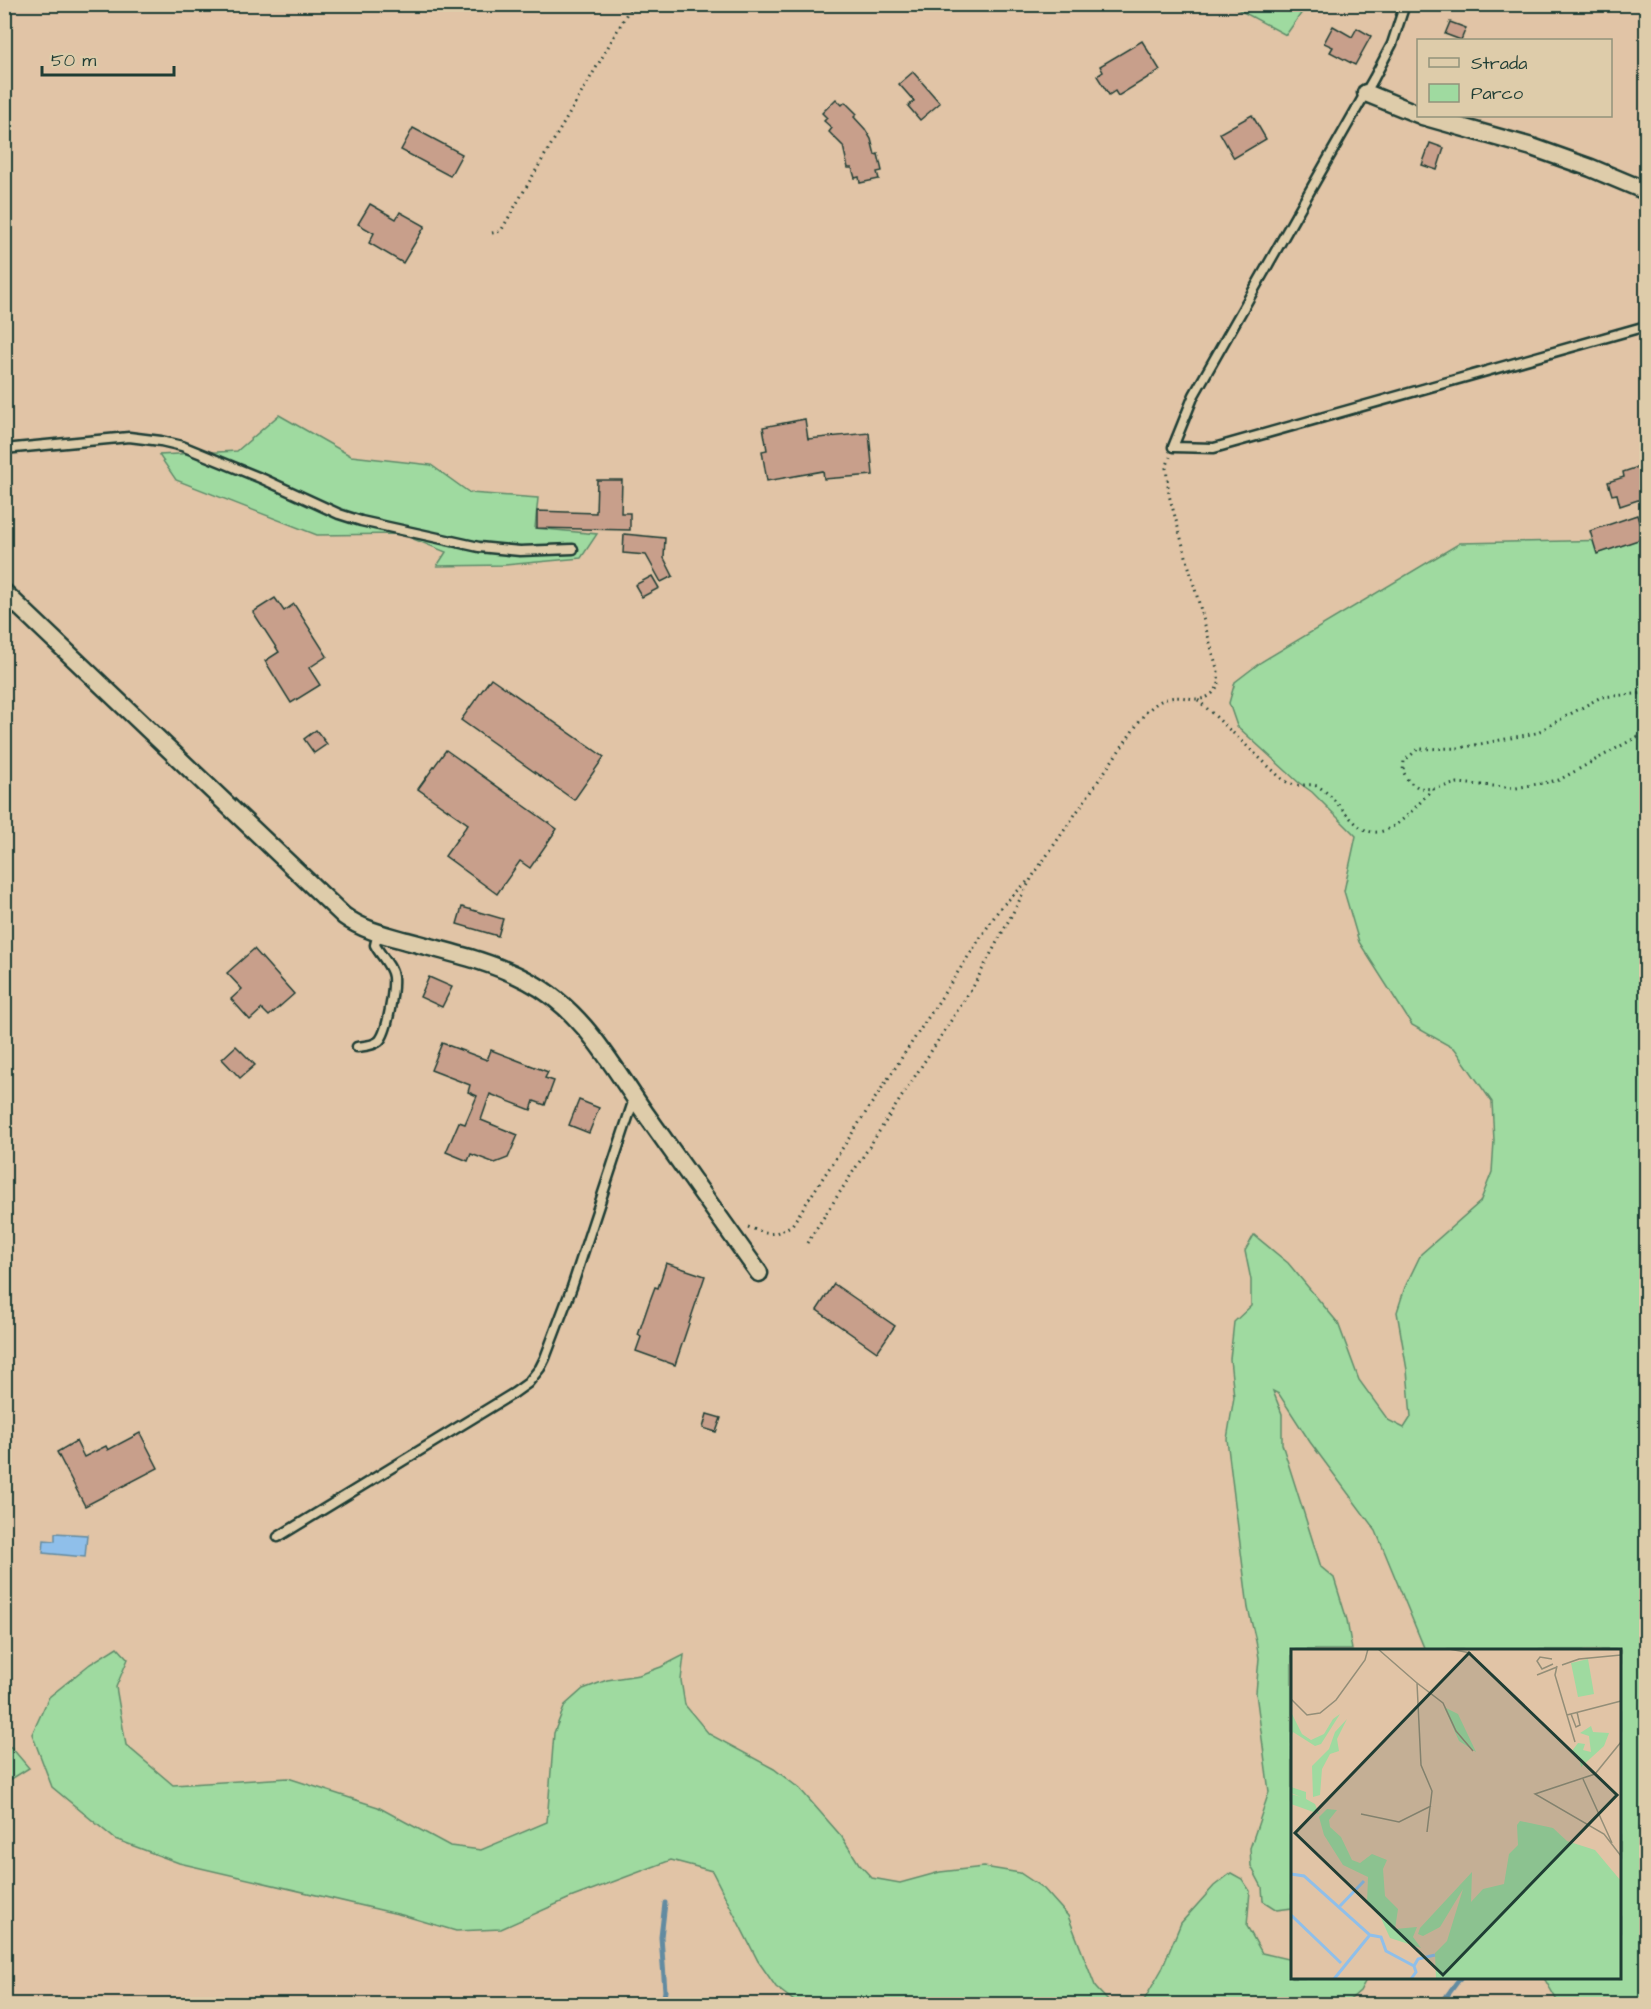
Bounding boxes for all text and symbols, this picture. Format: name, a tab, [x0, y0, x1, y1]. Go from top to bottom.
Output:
scale bar	[42, 39, 174, 77]
legend	[1417, 39, 1612, 117]
text: 50 m	[51, 48, 96, 73]
text: Strada	[1471, 51, 1527, 76]
text: Parco	[1471, 81, 1523, 106]
inset map	[1291, 1649, 1621, 1979]

